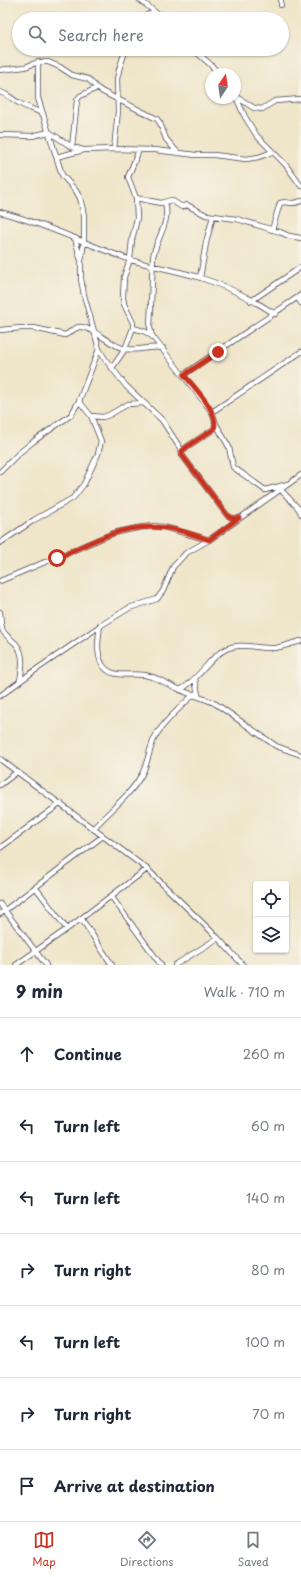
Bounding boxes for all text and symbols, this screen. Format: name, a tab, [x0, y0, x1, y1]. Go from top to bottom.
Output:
search box	[12, 12, 289, 56]
icon: search	[26, 23, 48, 45]
text: Search here	[58, 23, 144, 46]
north arrow	[205, 68, 241, 104]
route end	[209, 343, 227, 361]
route start	[48, 549, 66, 567]
map controls	[253, 881, 289, 953]
button: locate	[253, 881, 289, 917]
button: layers	[253, 917, 289, 953]
text: 9 min	[16, 978, 63, 1004]
text: Walk · 710 m	[204, 982, 285, 1001]
text: Continue	[54, 1042, 122, 1065]
icon: ahead	[16, 1043, 38, 1065]
text: 260 m	[243, 1044, 285, 1063]
text: Turn left	[54, 1114, 120, 1137]
icon: left	[16, 1115, 38, 1137]
text: 60 m	[251, 1116, 285, 1135]
text: Turn left	[54, 1186, 120, 1209]
icon: left	[16, 1187, 38, 1209]
text: 140 m	[246, 1188, 285, 1207]
text: Turn right	[54, 1258, 131, 1281]
icon: right	[16, 1259, 38, 1281]
text: 80 m	[251, 1260, 285, 1279]
text: Turn left	[54, 1330, 120, 1353]
icon: left	[16, 1331, 38, 1353]
text: 100 m	[245, 1332, 285, 1351]
text: Turn right	[54, 1402, 131, 1425]
icon: right	[16, 1403, 38, 1425]
text: 70 m	[252, 1404, 285, 1423]
text: Arrive at destination	[54, 1474, 215, 1497]
icon: arrive	[16, 1475, 38, 1497]
tab: Map	[32, 1529, 56, 1570]
tab: Directions	[120, 1529, 173, 1570]
tab: Saved	[238, 1529, 269, 1570]

